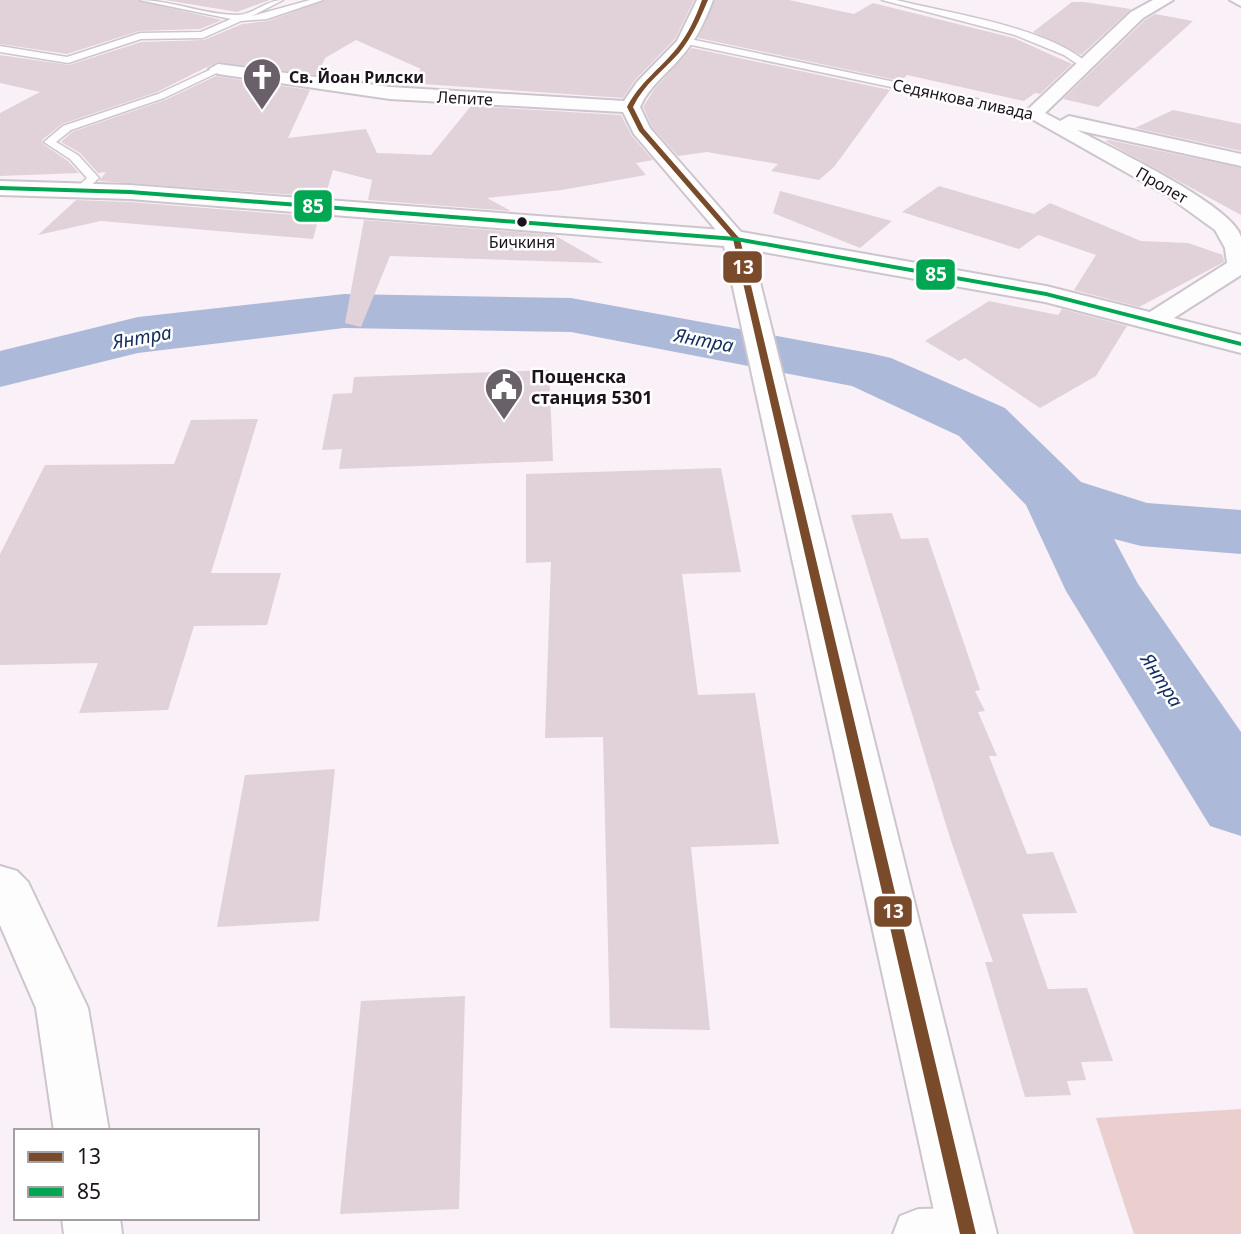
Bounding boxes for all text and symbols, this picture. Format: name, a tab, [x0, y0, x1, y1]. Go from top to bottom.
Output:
church icon: Св. Йоан Рилски	[241, 56, 283, 111]
place label: Св. Йоан Рилски	[289, 66, 424, 88]
street label: Седянкова ливада	[891, 73, 1035, 125]
street label: Лепите	[437, 86, 494, 110]
street label: Пролет	[1132, 161, 1192, 209]
line badge: 85	[293, 189, 333, 223]
text: 85	[302, 193, 324, 219]
marker: Бичкиня	[515, 215, 529, 229]
place label: Бичкиня	[489, 231, 555, 253]
line badge: 13	[722, 250, 763, 284]
text: 13	[732, 254, 754, 280]
line badge: 85	[915, 258, 956, 291]
text: 85	[925, 261, 947, 287]
water label: Янтра	[109, 319, 174, 355]
water label: Янтра	[671, 321, 736, 359]
place label: Пощенска станция 5301	[531, 364, 653, 409]
public building icon: Пощенска станция 5301	[483, 366, 525, 421]
water label: Янтра	[1134, 647, 1189, 712]
line badge: 13	[873, 895, 913, 928]
text: 13	[882, 898, 904, 924]
legend	[14, 1129, 259, 1220]
text: 13	[77, 1142, 101, 1170]
text: 85	[77, 1177, 101, 1205]

